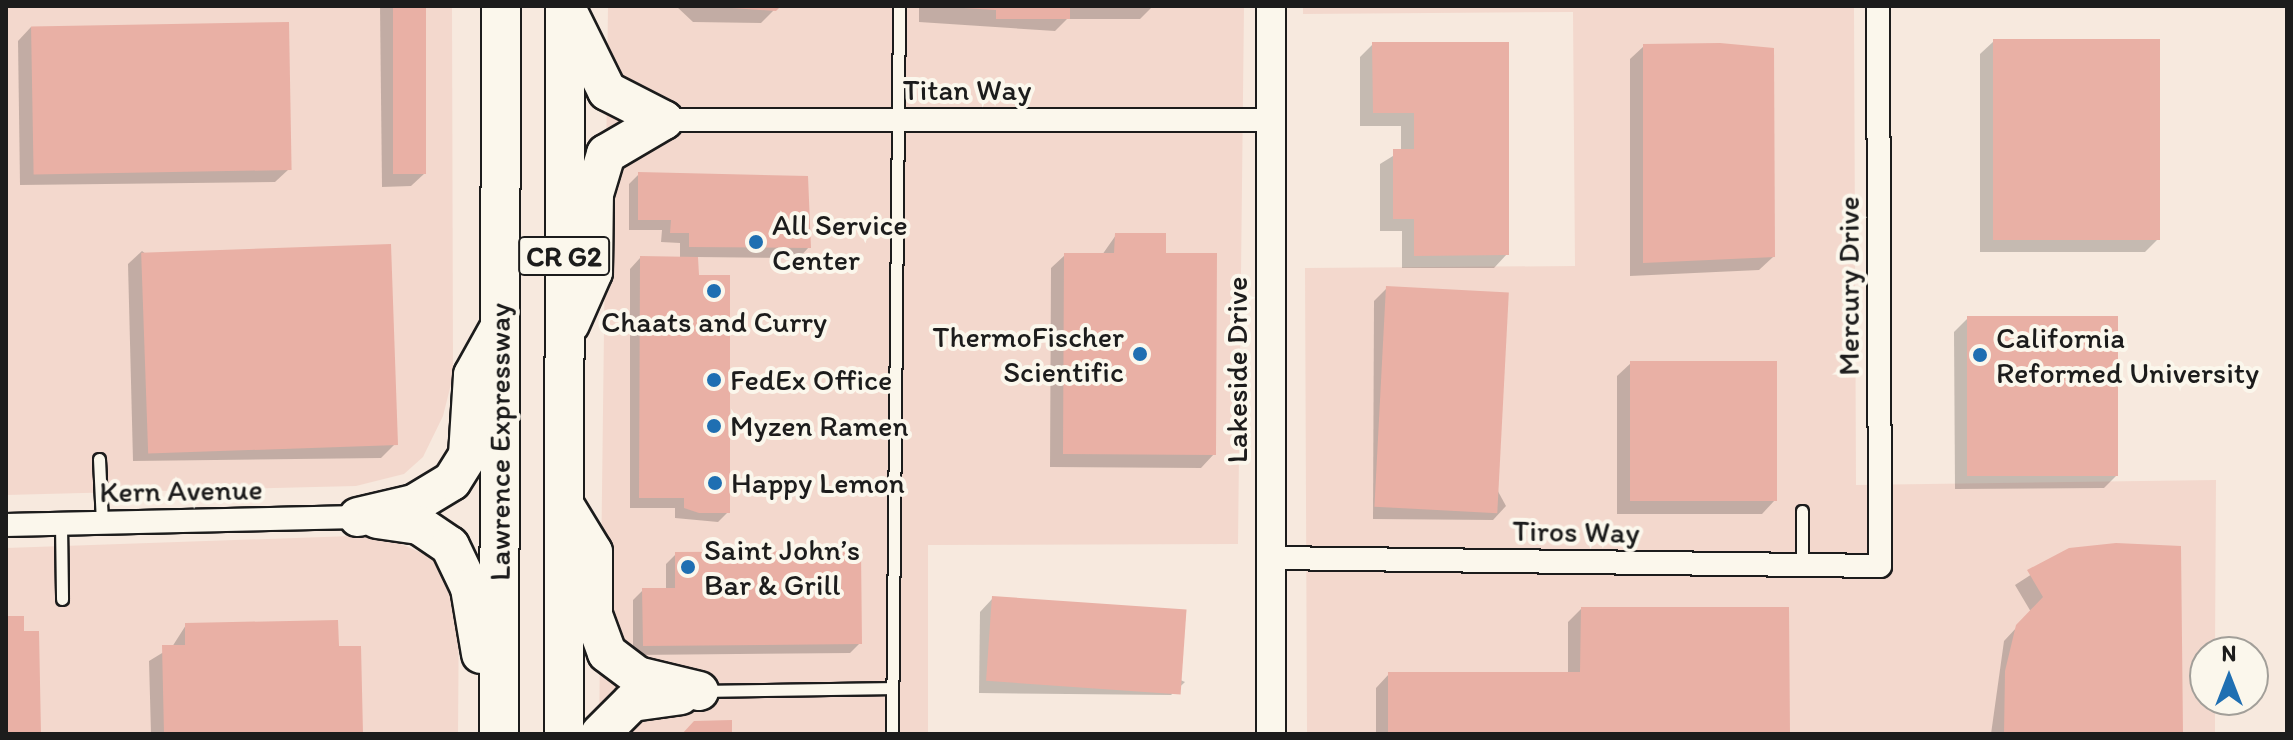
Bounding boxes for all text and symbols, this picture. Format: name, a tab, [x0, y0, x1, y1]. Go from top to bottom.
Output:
street label: Titan Way	[903, 72, 1031, 108]
street label: Mercury Drive	[1831, 196, 1867, 376]
place label: All Service Center	[772, 207, 908, 278]
road number: CR G2	[518, 232, 610, 280]
marker: All Service Center	[747, 233, 765, 251]
street label: Lakeside Drive	[1219, 277, 1255, 463]
marker: Chaats and Curry	[705, 282, 723, 300]
street label: Lawrence Expressway	[482, 303, 518, 581]
place label: Chaats and Curry	[601, 304, 827, 340]
place label: ThermoFischer Scientific	[933, 319, 1124, 390]
place label: California Reformed University	[1996, 320, 2260, 390]
marker: ThermoFischer Scientific	[1131, 345, 1149, 363]
marker: California Reformed University	[1971, 346, 1989, 364]
place label: FedEx Office	[730, 362, 892, 398]
marker: FedEx Office	[705, 371, 723, 389]
place label: Myzen Ramen	[730, 408, 909, 444]
marker: Myzen Ramen	[705, 417, 723, 435]
place label: Happy Lemon	[731, 465, 905, 501]
street label: Kern Avenue	[100, 472, 262, 510]
marker: Happy Lemon	[706, 474, 724, 492]
street label: Tiros Way	[1513, 513, 1639, 551]
place label: Saint John’s Bar & Grill	[704, 532, 860, 602]
marker: Saint John’s Bar & Grill	[679, 558, 697, 576]
north arrow	[2189, 636, 2269, 716]
text: N	[2222, 640, 2236, 667]

